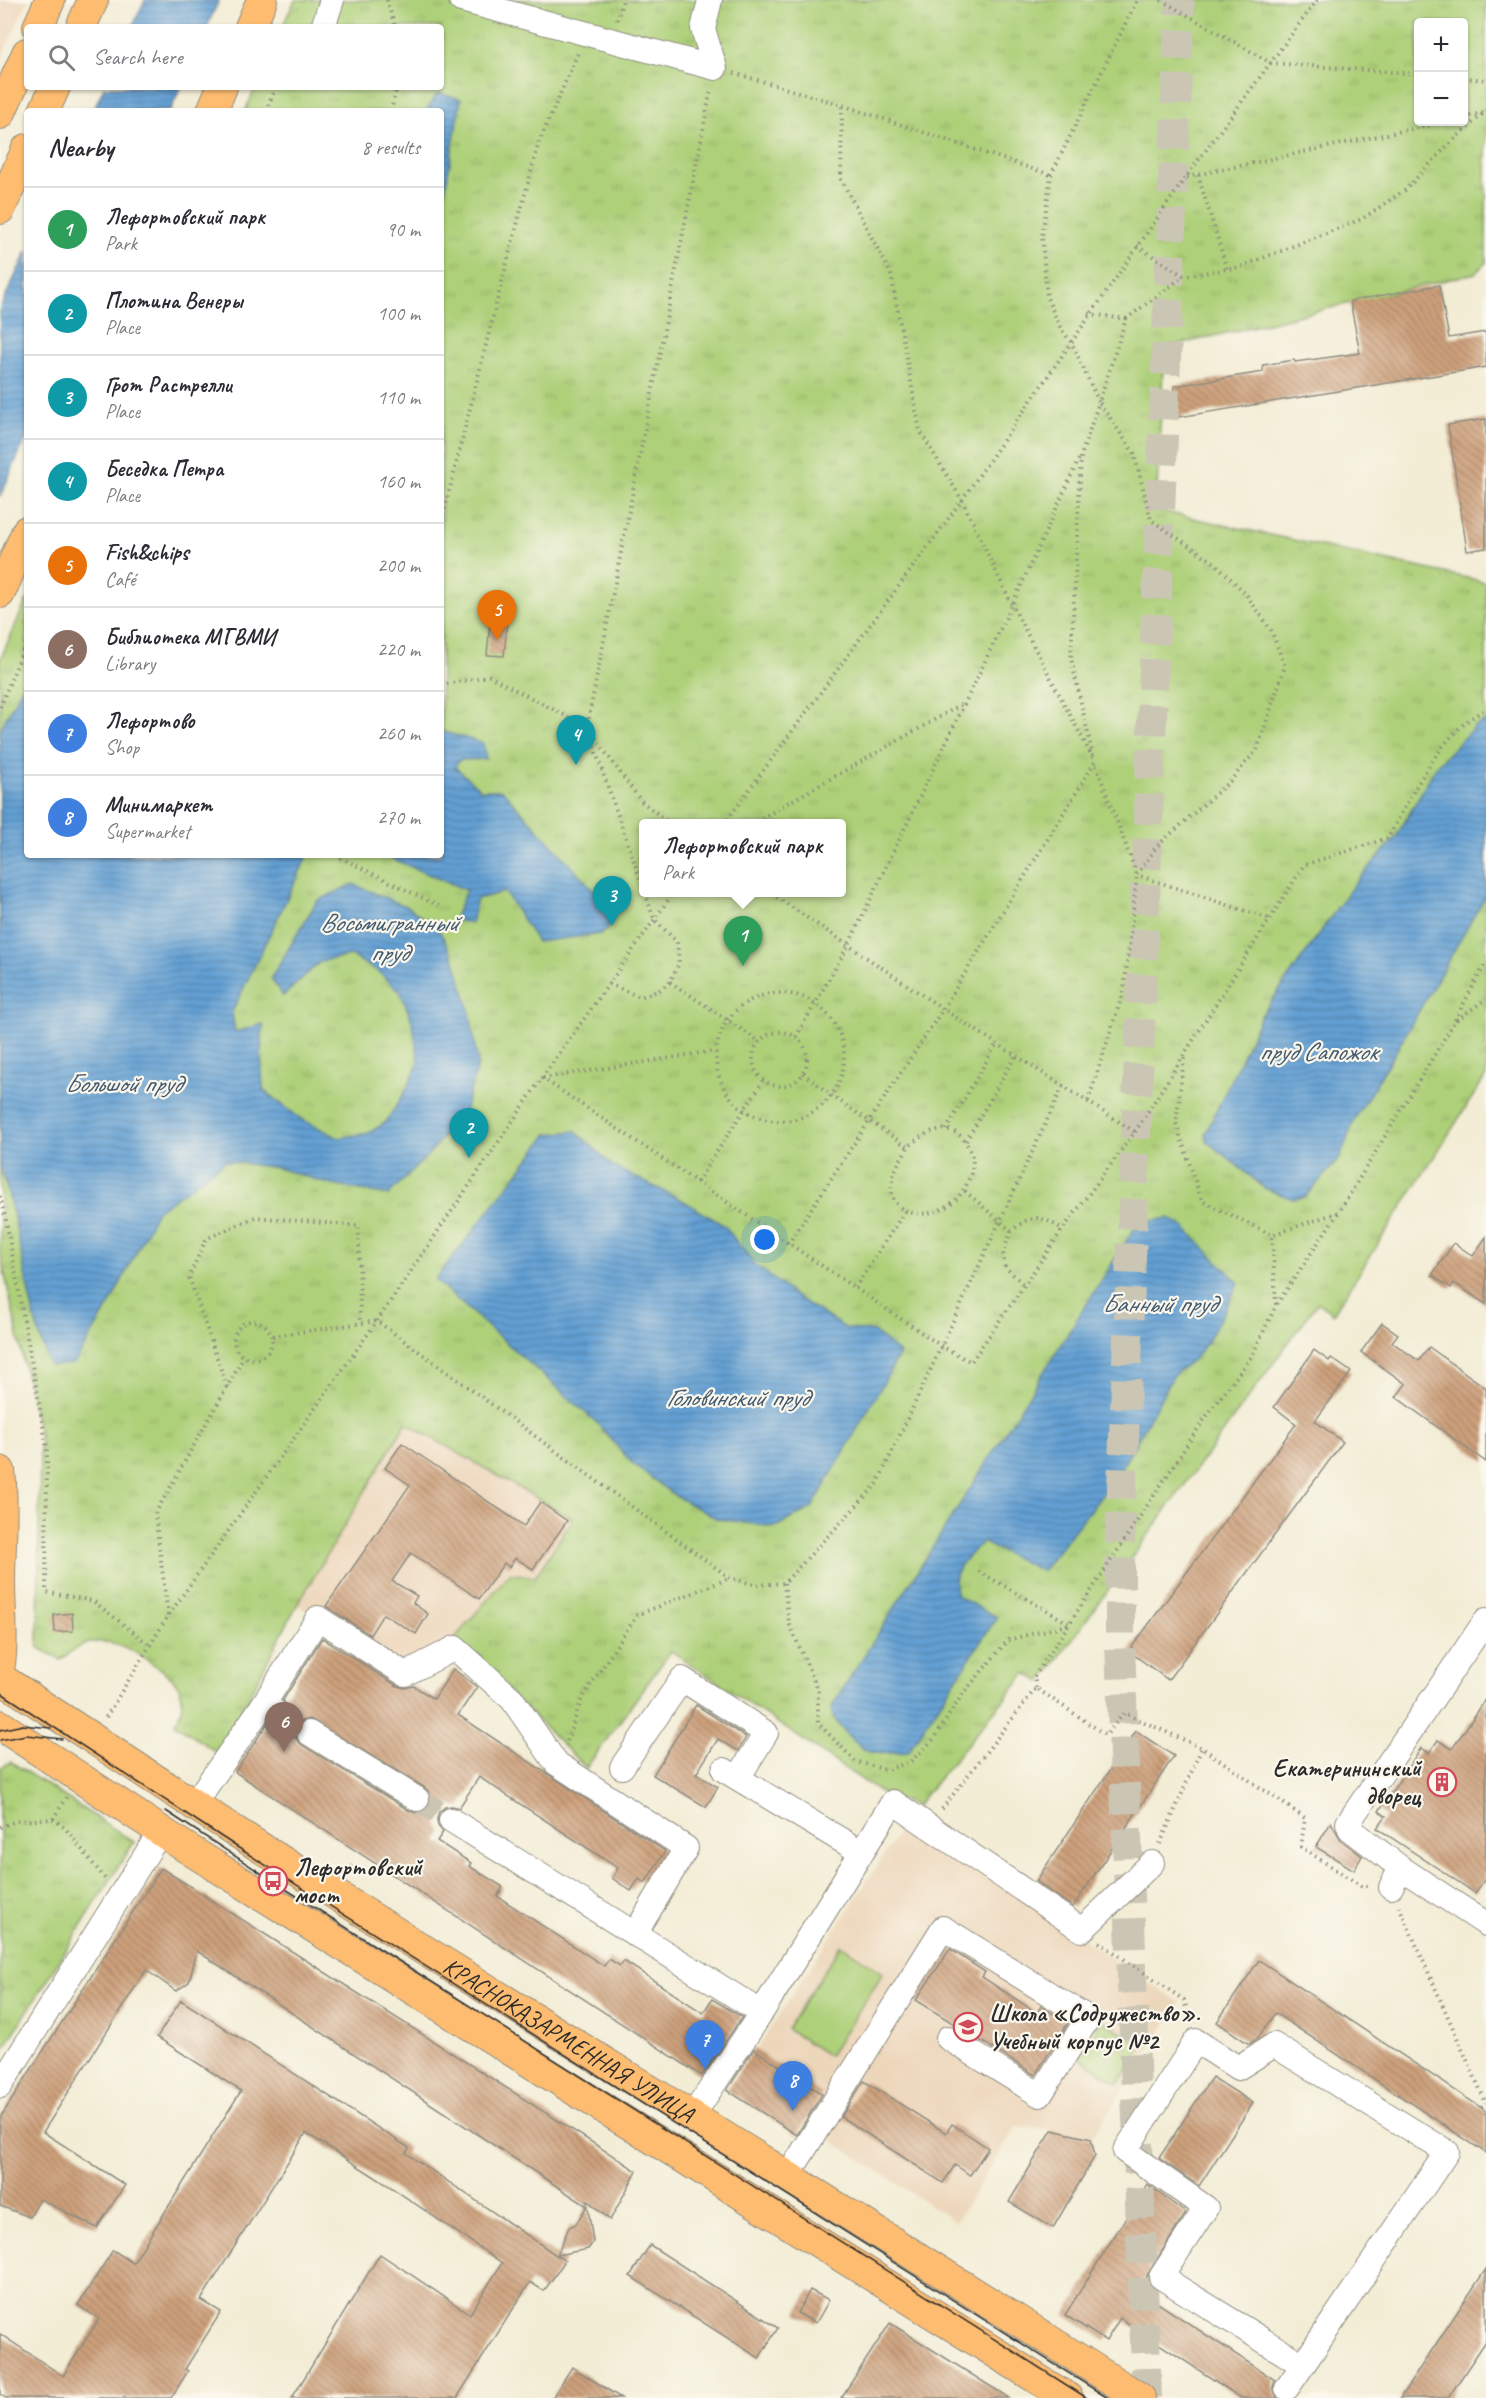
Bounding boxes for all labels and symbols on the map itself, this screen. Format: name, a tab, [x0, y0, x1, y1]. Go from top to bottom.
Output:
pin: 5	[478, 590, 516, 640]
pin: 4	[556, 716, 596, 765]
pin: 3	[592, 876, 632, 926]
water label: Восьмигранный пруд	[320, 906, 463, 969]
pin: 1	[724, 916, 762, 966]
water label: пруд Сапожок	[1259, 1035, 1381, 1068]
water label: Большой пруд	[65, 1067, 186, 1100]
pin: 2	[450, 1108, 488, 1158]
your location	[750, 1225, 779, 1254]
water label: Банный пруд	[1102, 1287, 1221, 1320]
water label: Головинский пруд	[666, 1381, 813, 1414]
pin: 6	[264, 1702, 304, 1752]
place label: Екатерининский дворец	[1273, 1753, 1423, 1811]
building icon: Екатерининский дворец	[1426, 1766, 1458, 1798]
place label: Лефортовский мост	[294, 1852, 424, 1910]
bus stop icon: Лефортовский мост	[257, 1865, 289, 1897]
street label: КРАСНОКАЗАРМЕННАЯ УЛИЦА	[438, 1951, 700, 2129]
place label: Школа «Содружество». Учебный корпус №2	[989, 1998, 1201, 2056]
school or university icon: Школа «Содружество». Учебный корпус №2	[952, 2011, 984, 2043]
pin: 7	[686, 2020, 724, 2070]
pin: 8	[774, 2062, 812, 2111]

